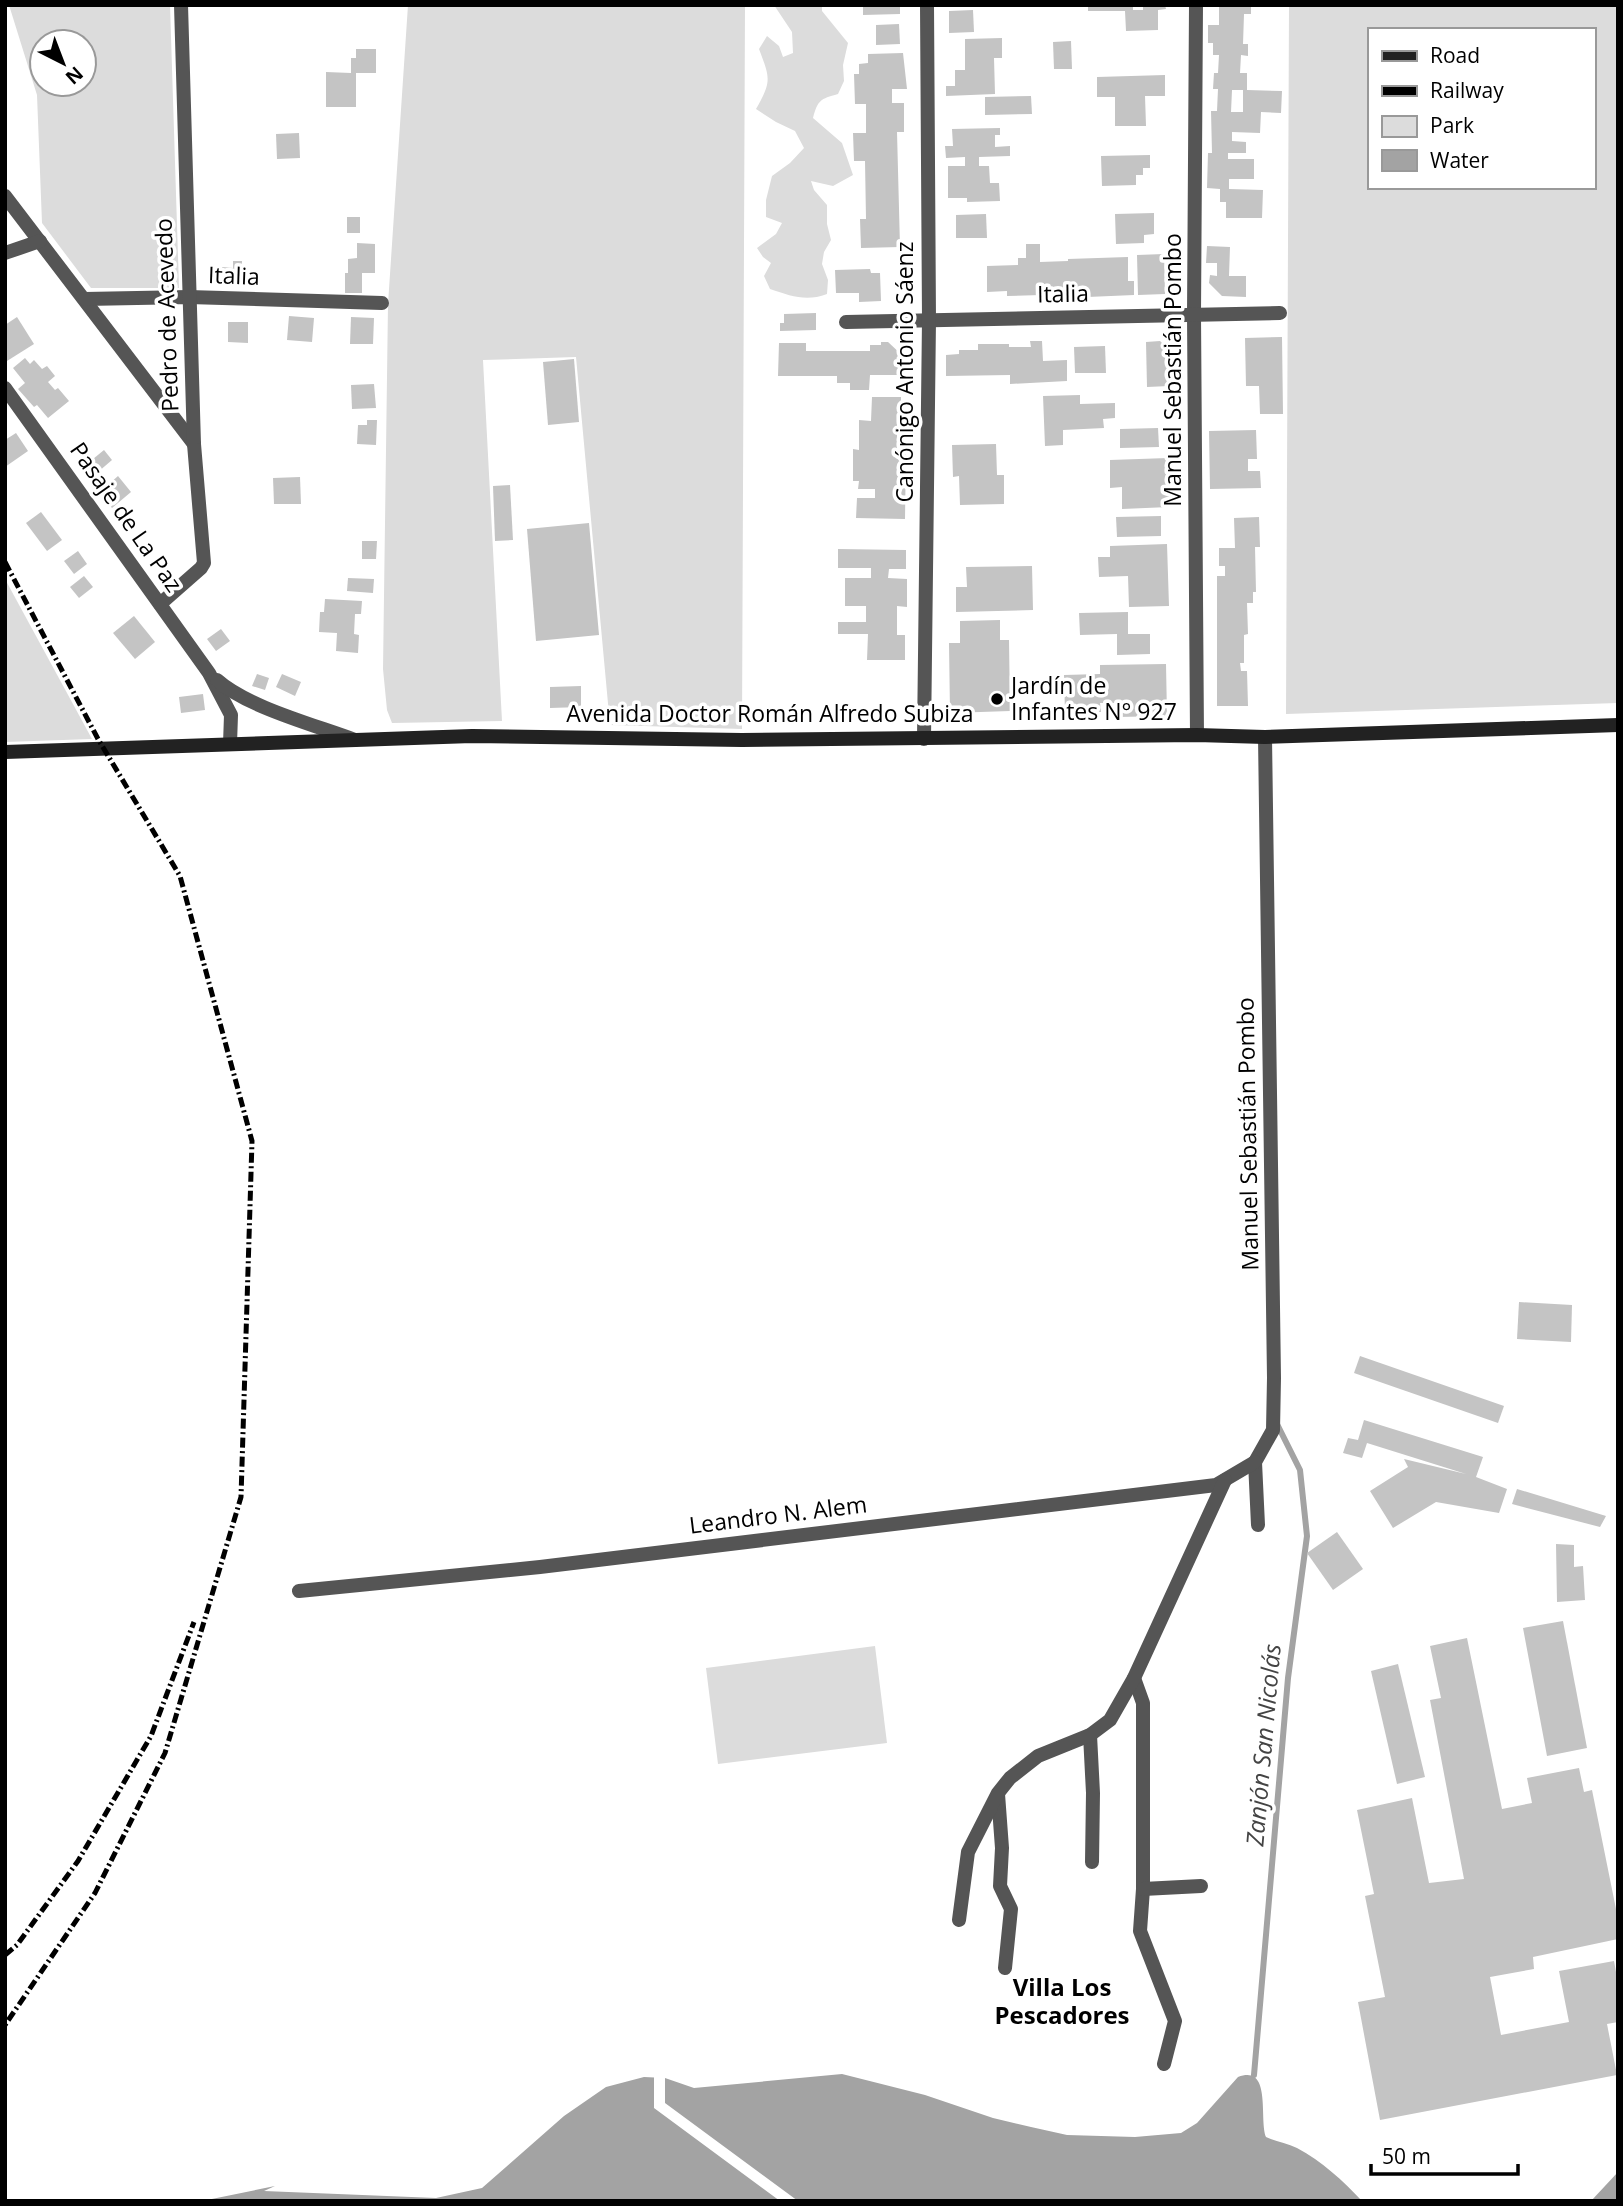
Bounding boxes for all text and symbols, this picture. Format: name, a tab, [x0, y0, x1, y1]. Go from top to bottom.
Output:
north arrow	[28, 28, 98, 98]
legend	[1368, 28, 1595, 189]
text: Road	[1430, 41, 1480, 69]
text: N	[60, 61, 89, 90]
text: Railway	[1430, 76, 1504, 104]
text: Park	[1430, 111, 1474, 139]
text: Water	[1430, 146, 1489, 174]
street label: Pedro de Acevedo	[147, 218, 185, 412]
street label: Manuel Sebastián Pombo	[1156, 233, 1188, 507]
street label: Canónigo Antonio Sáenz	[888, 241, 920, 503]
street label: Italia	[208, 258, 260, 292]
street label: Italia	[1037, 277, 1089, 309]
street label: Pasaje de La Paz	[63, 435, 190, 598]
place label: Jardín de Infantes N° 927	[1009, 669, 1177, 727]
marker: Jardín de Infantes N° 927	[989, 691, 1005, 707]
street label: Avenida Doctor Román Alfredo Subiza	[566, 697, 974, 729]
street label: Manuel Sebastián Pombo	[1229, 997, 1265, 1271]
street label: Leandro N. Alem	[687, 1487, 869, 1541]
water label: Zanjón San Nicolás	[1237, 1642, 1288, 1848]
district label: Villa Los Pescadores	[994, 1970, 1130, 2031]
scale bar	[1371, 2132, 1518, 2176]
text: 50 m	[1382, 2142, 1431, 2170]

